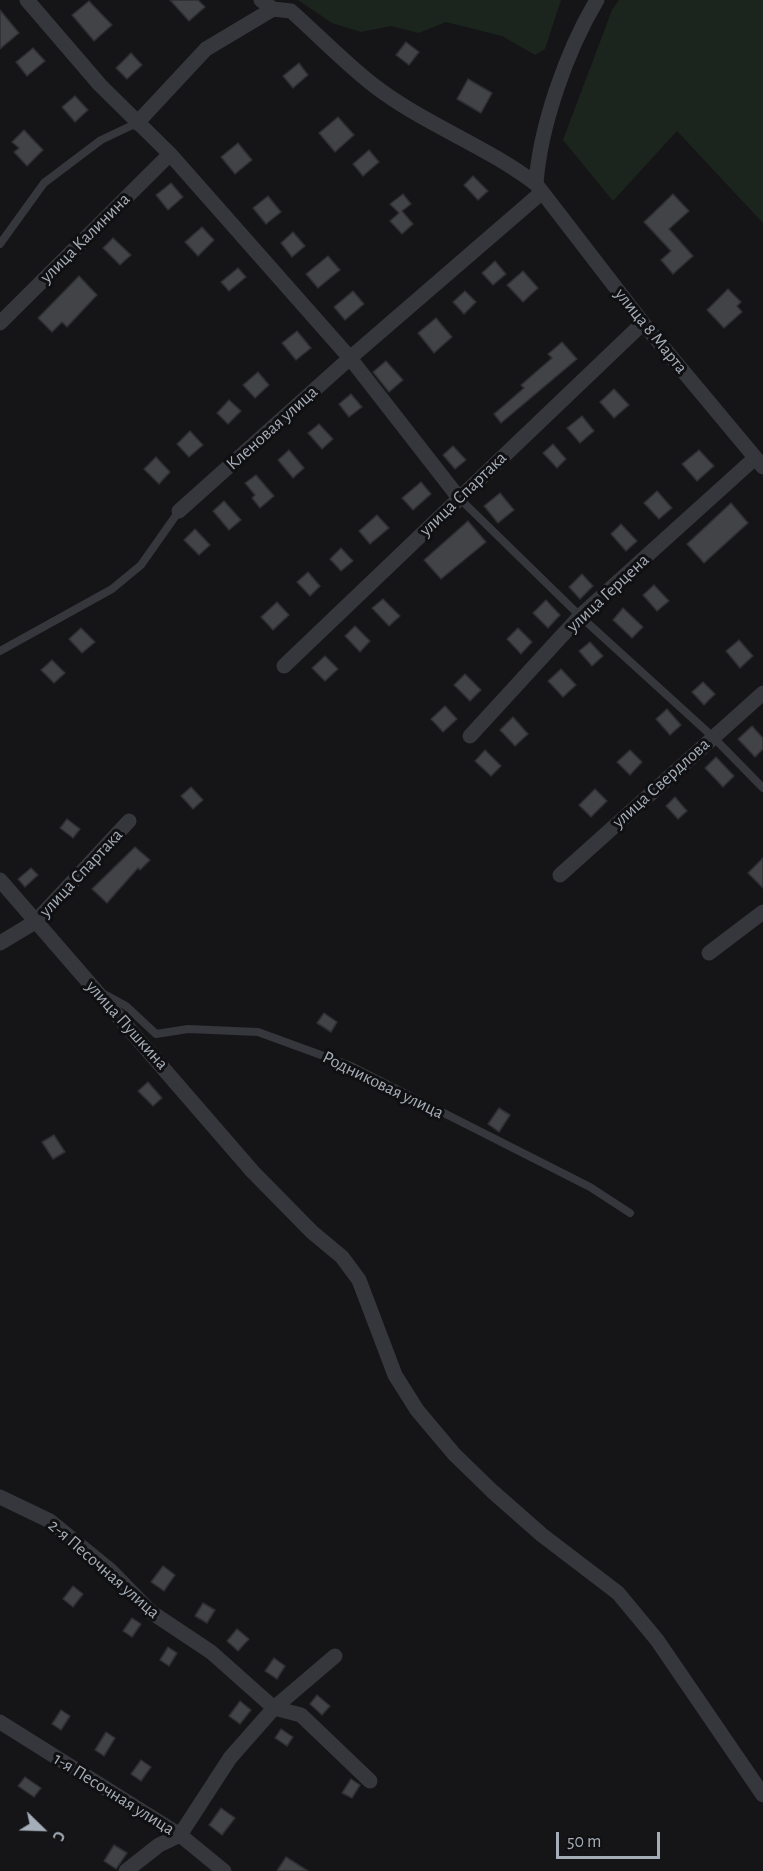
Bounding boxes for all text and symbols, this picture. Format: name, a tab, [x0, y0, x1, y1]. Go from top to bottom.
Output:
street label: улица Калинина	[35, 188, 135, 288]
street label: улица 8 Марта	[610, 284, 692, 378]
street label: Кленовая улица	[222, 381, 322, 475]
street label: улица Спартака	[415, 447, 511, 541]
street label: улица Герцена	[562, 549, 654, 637]
street label: улица Свердлова	[608, 734, 714, 832]
street label: улица Спартака	[35, 824, 127, 922]
street label: улица Пушкина	[81, 976, 173, 1074]
street label: Родниковая улица	[319, 1046, 447, 1124]
street label: 2-я Песочная улица	[44, 1515, 164, 1623]
street label: 1-я Песочная улица	[49, 1748, 179, 1840]
north arrow	[12, 1799, 72, 1859]
scale bar	[559, 1820, 662, 1858]
text: С	[49, 1829, 68, 1843]
text: 50 m	[567, 1833, 601, 1851]

